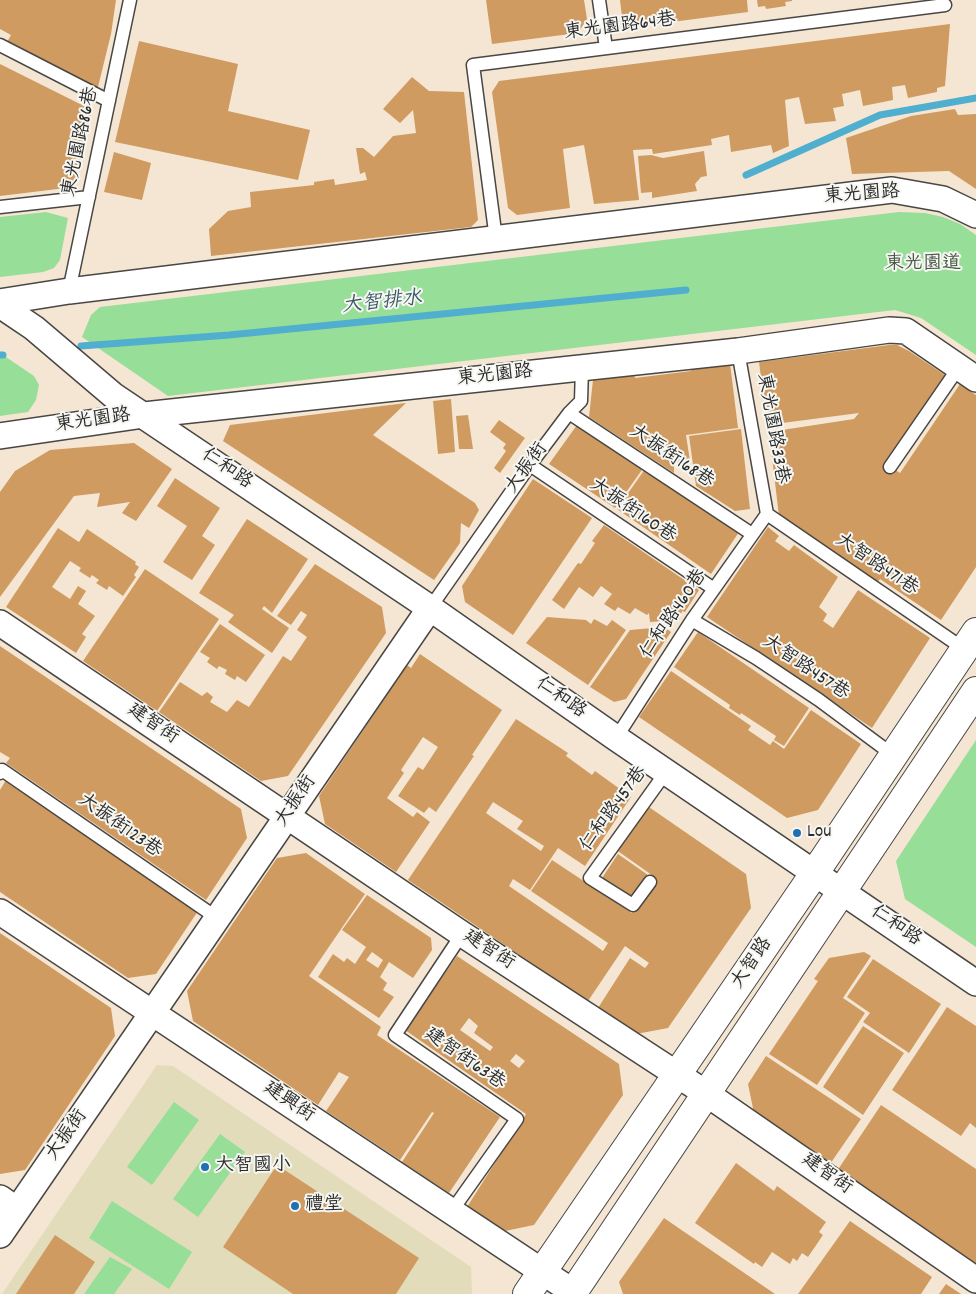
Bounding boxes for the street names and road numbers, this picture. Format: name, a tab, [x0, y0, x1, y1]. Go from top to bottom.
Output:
street label: 東光園路64巷	[563, 10, 677, 46]
street label: 東光園路86巷	[59, 85, 105, 199]
street label: 東光園路	[823, 182, 901, 210]
street label: 東光園路	[456, 362, 534, 392]
street label: 東光園路33巷	[750, 372, 792, 486]
street label: 東光園路	[54, 405, 132, 439]
street label: 大振街168巷	[624, 421, 718, 495]
street label: 大振街	[502, 439, 554, 499]
street label: 仁和路	[196, 445, 256, 495]
street label: 大振街160巷	[584, 475, 680, 549]
street label: 大智路471巷	[830, 530, 922, 602]
street label: 仁和路460巷	[637, 566, 713, 664]
street label: 大智路457巷	[757, 632, 853, 706]
street label: 仁和路	[530, 673, 590, 725]
street label: 建智街	[122, 700, 182, 750]
street label: 仁和路457巷	[576, 763, 654, 857]
street label: 大振街	[272, 772, 322, 832]
street label: 大振街123巷	[73, 790, 165, 864]
street label: 仁和路	[865, 902, 925, 952]
street label: 建智街	[458, 926, 518, 976]
street label: 大智路	[728, 934, 778, 994]
street label: 建智街63巷	[419, 1024, 509, 1096]
street label: 建興街	[258, 1078, 318, 1128]
street label: 大振街	[42, 1106, 94, 1166]
street label: 建智街	[796, 1149, 856, 1201]

